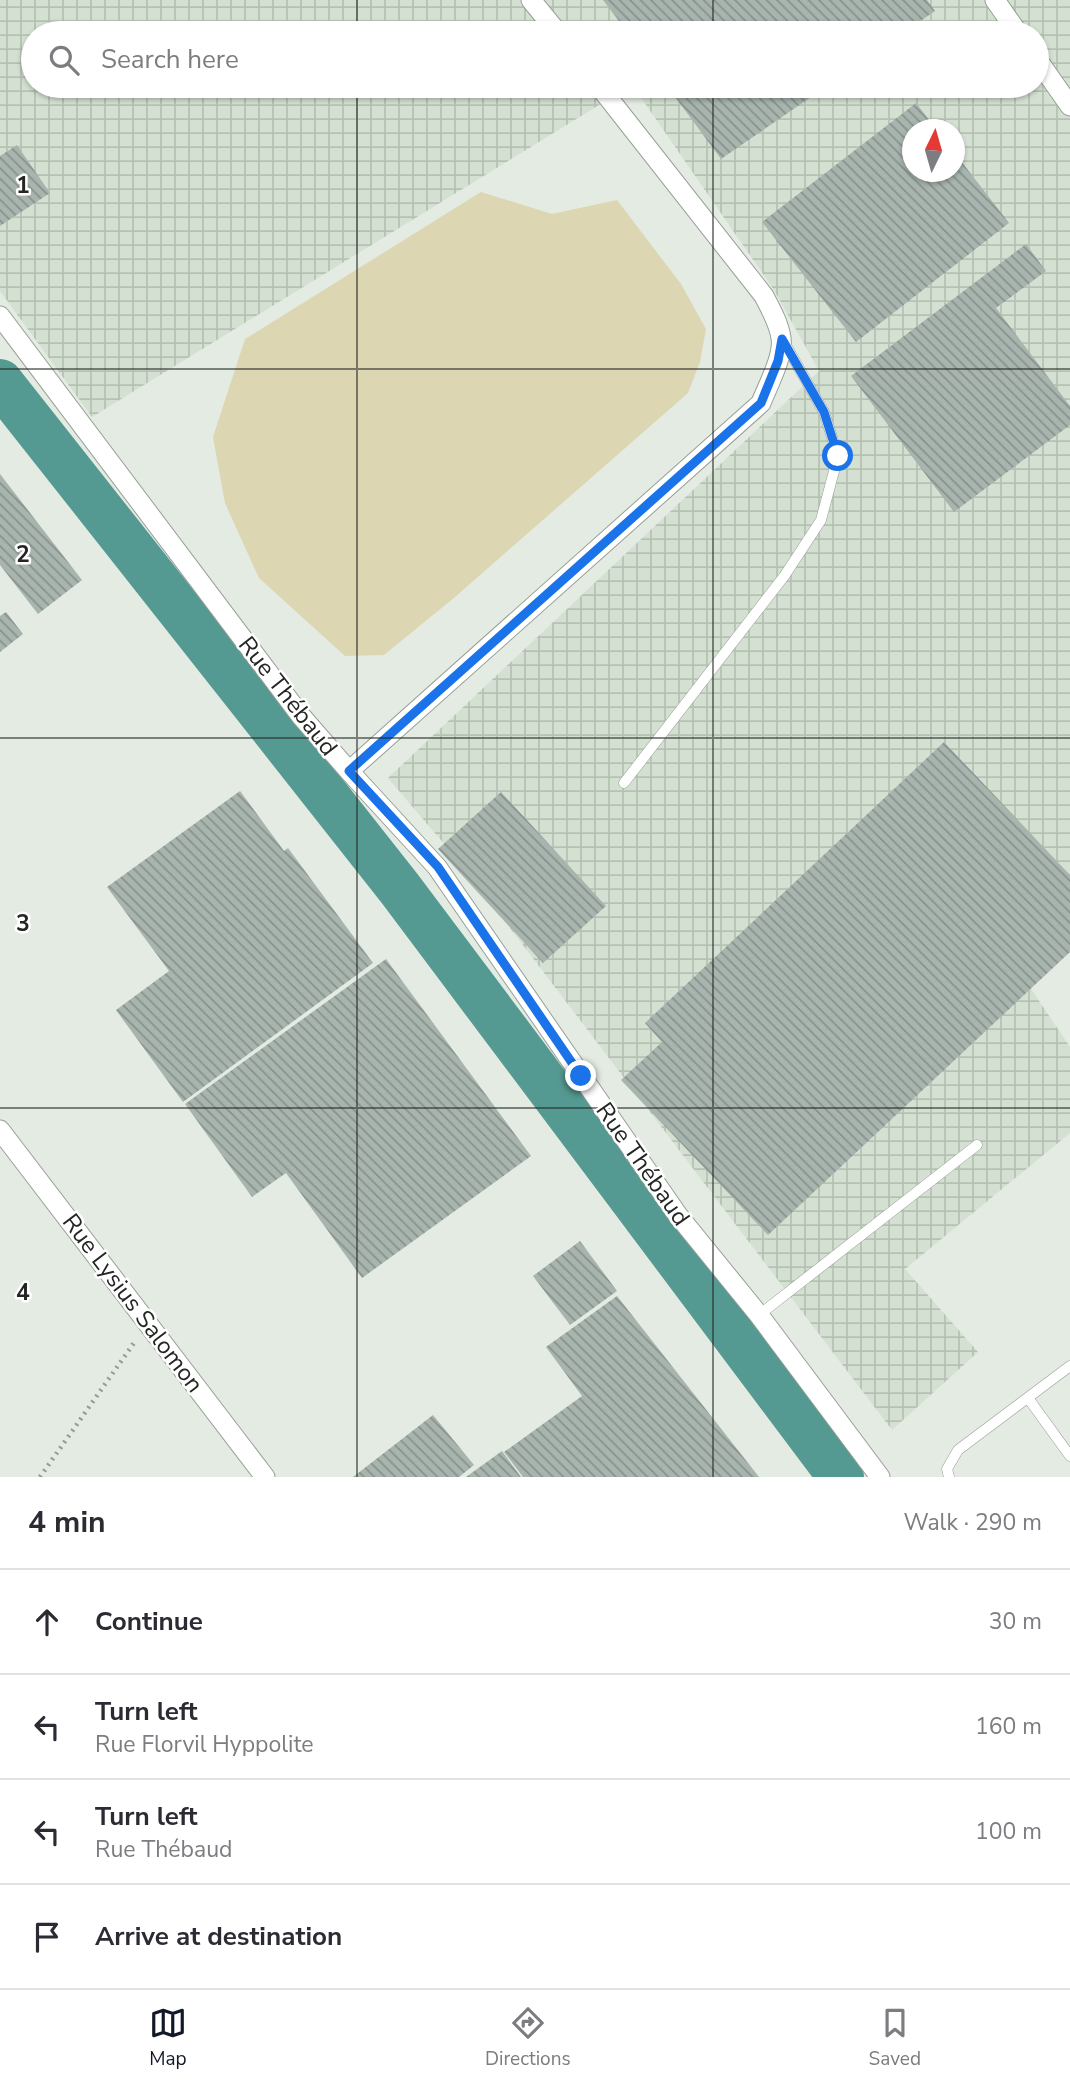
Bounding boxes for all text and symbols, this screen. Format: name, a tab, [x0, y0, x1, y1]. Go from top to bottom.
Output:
search box	[21, 21, 1049, 98]
icon: search	[45, 41, 83, 79]
text: Search here	[101, 42, 239, 77]
north arrow	[902, 119, 965, 182]
text: 1	[16, 170, 30, 201]
route start	[822, 440, 853, 471]
text: 2	[16, 539, 30, 570]
street label: Rue Thébaud	[231, 630, 345, 762]
text: 3	[16, 908, 30, 939]
route end	[565, 1060, 596, 1091]
street label: Rue Thébaud	[589, 1096, 697, 1232]
street label: Rue Lysius Salomon	[55, 1207, 211, 1399]
text: 4	[16, 1277, 30, 1308]
text: 4 min	[28, 1502, 106, 1543]
text: Walk · 290 m	[903, 1507, 1042, 1538]
icon: ahead	[28, 1603, 66, 1641]
text: Continue	[95, 1604, 203, 1639]
text: 30 m	[989, 1606, 1042, 1637]
text: Turn left	[95, 1694, 198, 1729]
icon: left	[28, 1708, 66, 1746]
text: 160 m	[975, 1711, 1042, 1742]
text: Rue Florvil Hyppolite	[95, 1729, 314, 1760]
text: Turn left	[95, 1799, 198, 1834]
icon: left	[28, 1813, 66, 1851]
text: 100 m	[975, 1816, 1042, 1847]
text: Rue Thébaud	[95, 1834, 233, 1865]
icon: arrive	[28, 1918, 66, 1956]
text: Arrive at destination	[95, 1919, 342, 1954]
tab: Map	[149, 2004, 187, 2072]
tab: Directions	[485, 2004, 571, 2072]
tab: Saved	[869, 2004, 921, 2072]

